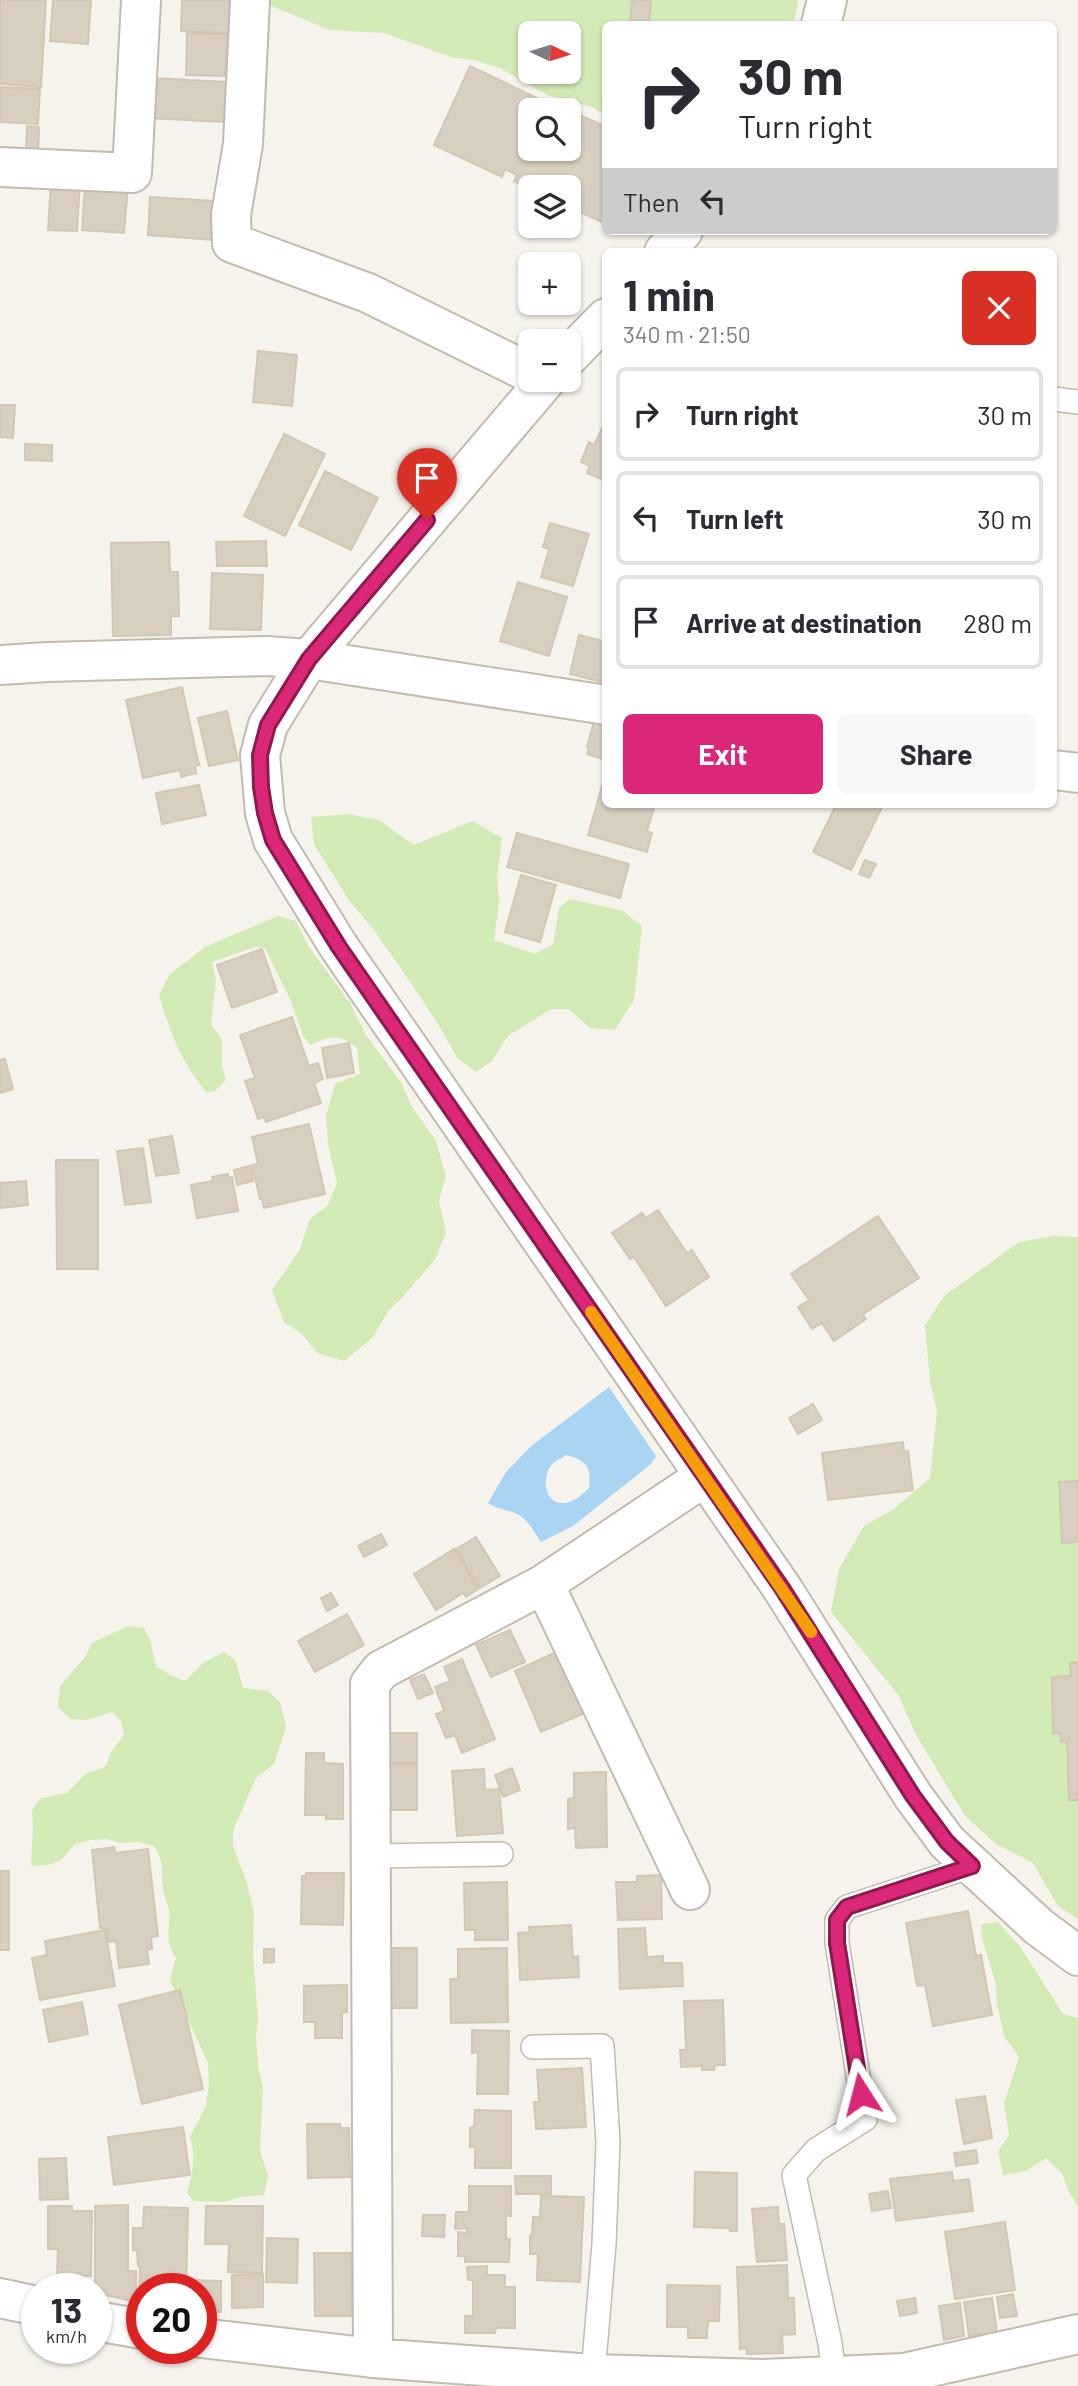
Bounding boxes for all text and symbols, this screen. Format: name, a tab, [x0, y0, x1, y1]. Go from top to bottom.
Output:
north arrow	[518, 21, 581, 84]
map controls	[518, 21, 581, 392]
text: 30 m	[738, 46, 843, 105]
icon: right	[623, 49, 714, 140]
button: search	[518, 98, 581, 161]
text: Turn right	[738, 106, 873, 144]
button: layers	[518, 175, 581, 238]
icon: left	[694, 182, 732, 220]
text: Then	[623, 186, 680, 217]
button: +	[518, 252, 581, 315]
text: 1 min	[623, 269, 715, 319]
button: close	[962, 271, 1036, 345]
text: 340 m · 21:50	[623, 320, 751, 348]
button: −	[518, 329, 581, 392]
icon: right	[627, 395, 665, 433]
text: Turn right	[686, 399, 799, 430]
text: 30 m	[977, 399, 1032, 430]
pin	[397, 448, 457, 520]
icon: arrive	[408, 459, 446, 497]
icon: left	[627, 499, 665, 537]
text: Turn left	[686, 503, 784, 534]
text: 30 m	[977, 503, 1032, 534]
icon: arrive	[627, 603, 665, 641]
text: Arrive at destination	[686, 607, 922, 638]
text: 280 m	[963, 607, 1032, 638]
button: Exit	[623, 714, 823, 794]
button: Share	[837, 714, 1036, 794]
position arrow	[824, 2057, 898, 2131]
speed limit sign: 20	[126, 2273, 217, 2364]
text: 13	[51, 2288, 82, 2330]
text: km/h	[46, 2325, 87, 2347]

